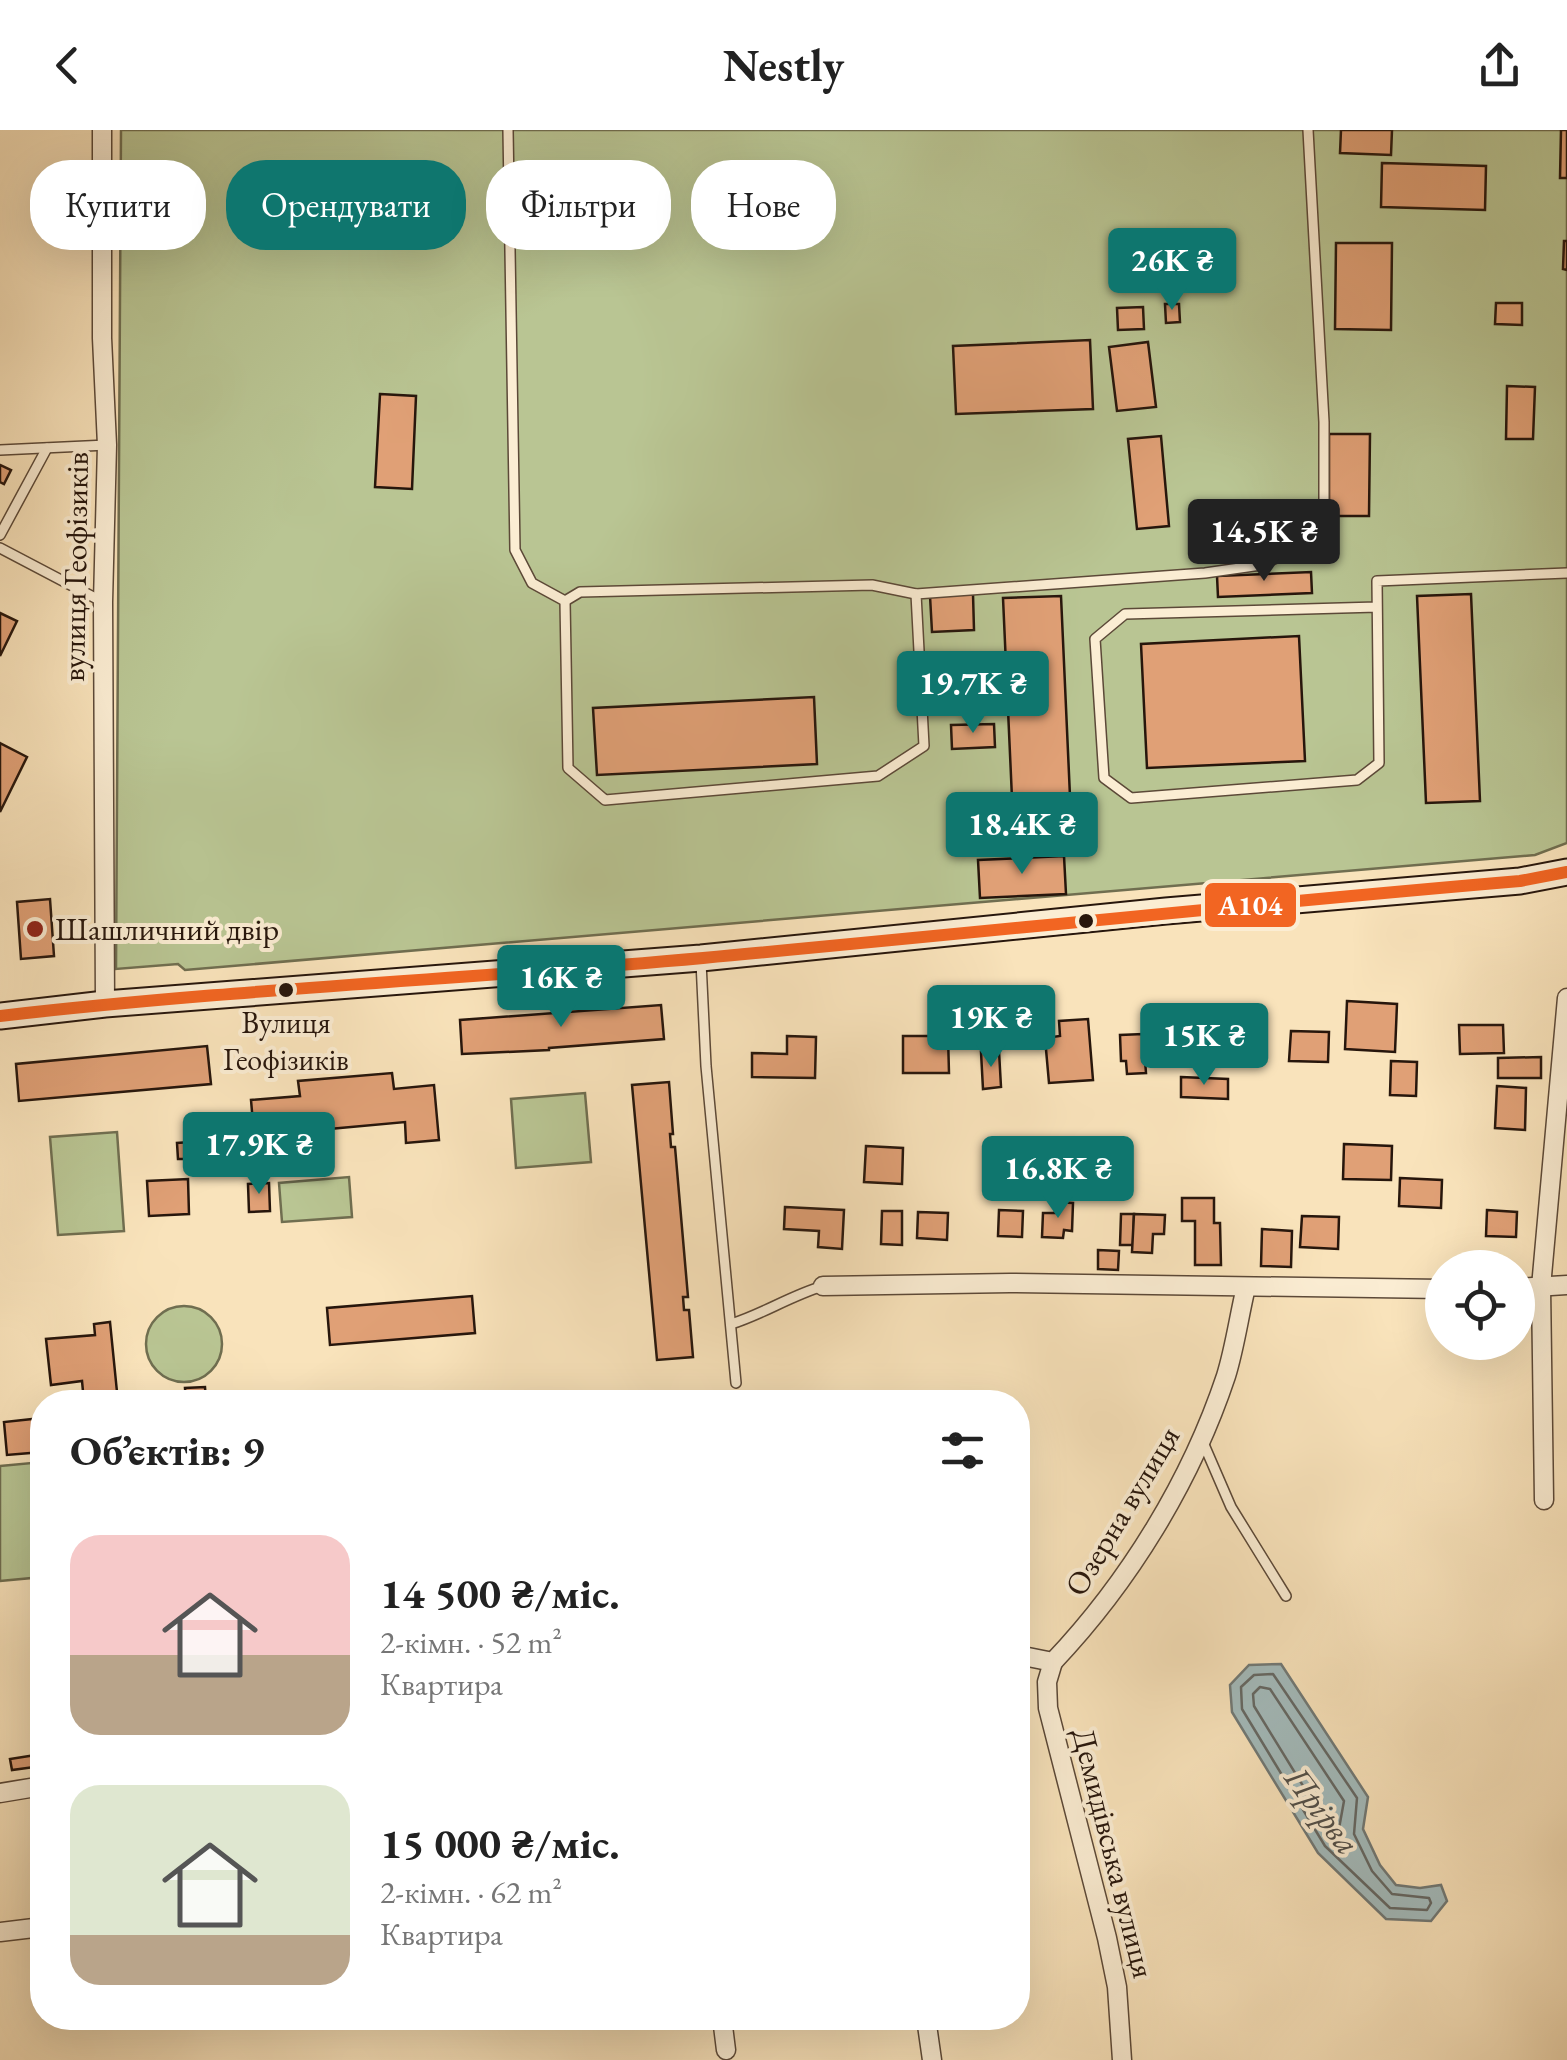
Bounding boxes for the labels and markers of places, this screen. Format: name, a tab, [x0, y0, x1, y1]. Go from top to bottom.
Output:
pin: 26K ₴	[1102, 228, 1242, 313]
pin: 14.5K ₴	[1172, 499, 1356, 584]
pin: 19.7K ₴	[881, 651, 1065, 736]
pin: 18.4K ₴	[930, 792, 1114, 877]
place label: Шашличний двір	[55, 908, 279, 950]
unlabelled marker	[1076, 911, 1096, 931]
marker: Шашличний двір	[24, 918, 46, 940]
pin: 16K ₴	[491, 945, 631, 1030]
marker: Вулиця Геофізиків	[276, 980, 296, 1000]
pin: 19K ₴	[921, 985, 1061, 1070]
place label: Вулиця Геофізиків	[223, 1003, 349, 1079]
pin: 15K ₴	[1134, 1003, 1274, 1088]
pin: 17.9K ₴	[167, 1112, 351, 1197]
pin: 16.8K ₴	[966, 1136, 1150, 1221]

